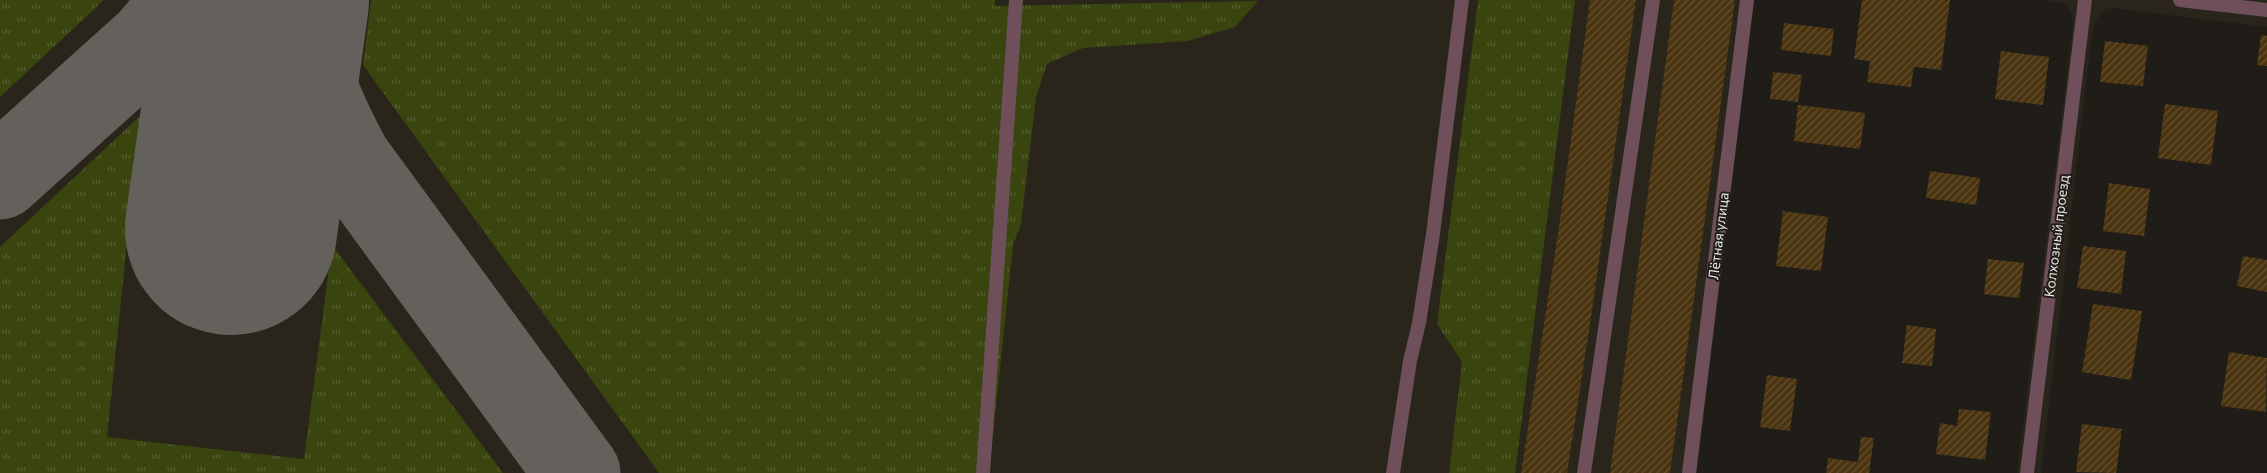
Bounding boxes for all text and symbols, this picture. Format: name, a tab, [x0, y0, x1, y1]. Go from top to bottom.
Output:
street label: Колхозный проезд	[2040, 174, 2072, 298]
street label: Лётная улица	[1704, 191, 1732, 281]

